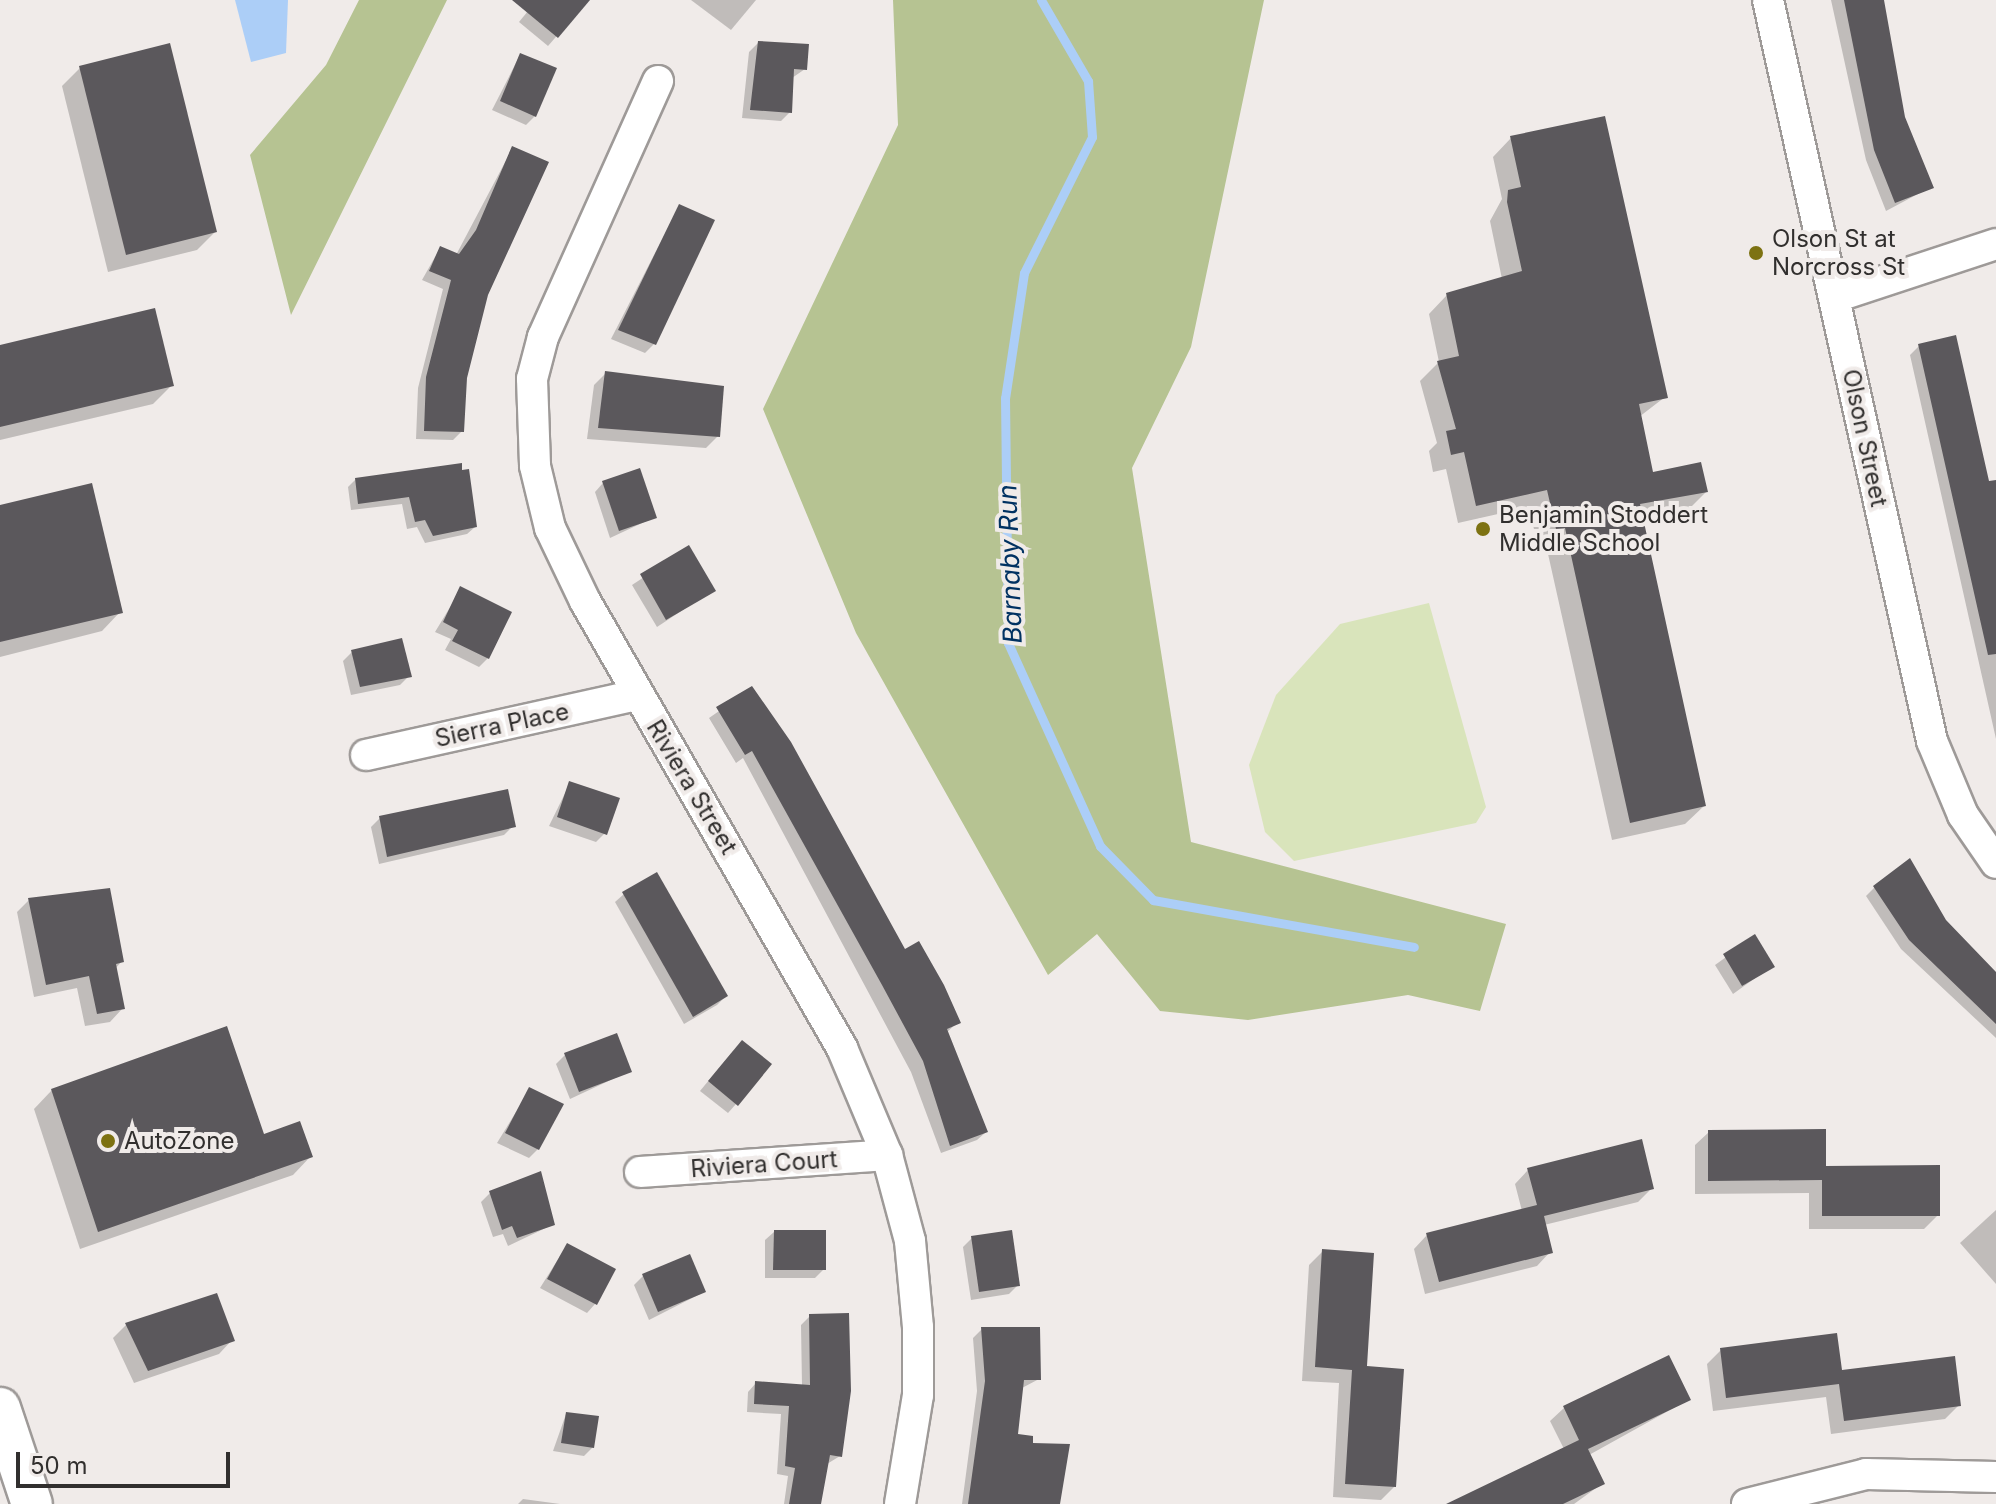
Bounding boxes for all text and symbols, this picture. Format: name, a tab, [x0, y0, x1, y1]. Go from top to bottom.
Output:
place label: Olson St at Norcross St	[1772, 225, 1905, 281]
marker: Olson St at Norcross St	[1747, 244, 1765, 262]
street label: Olson Street	[1836, 367, 1894, 509]
water label: Barnaby Run	[992, 484, 1028, 644]
place label: Benjamin Stoddert Middle School	[1499, 501, 1708, 557]
marker: Benjamin Stoddert Middle School	[1474, 520, 1492, 538]
street label: Sierra Place	[432, 697, 572, 753]
street label: Riviera Street	[641, 715, 743, 859]
place label: AutoZone	[124, 1127, 234, 1155]
marker: AutoZone	[99, 1132, 117, 1150]
street label: Riviera Court	[690, 1145, 838, 1183]
scale bar	[20, 1436, 234, 1486]
text: 50 m	[30, 1451, 88, 1480]

